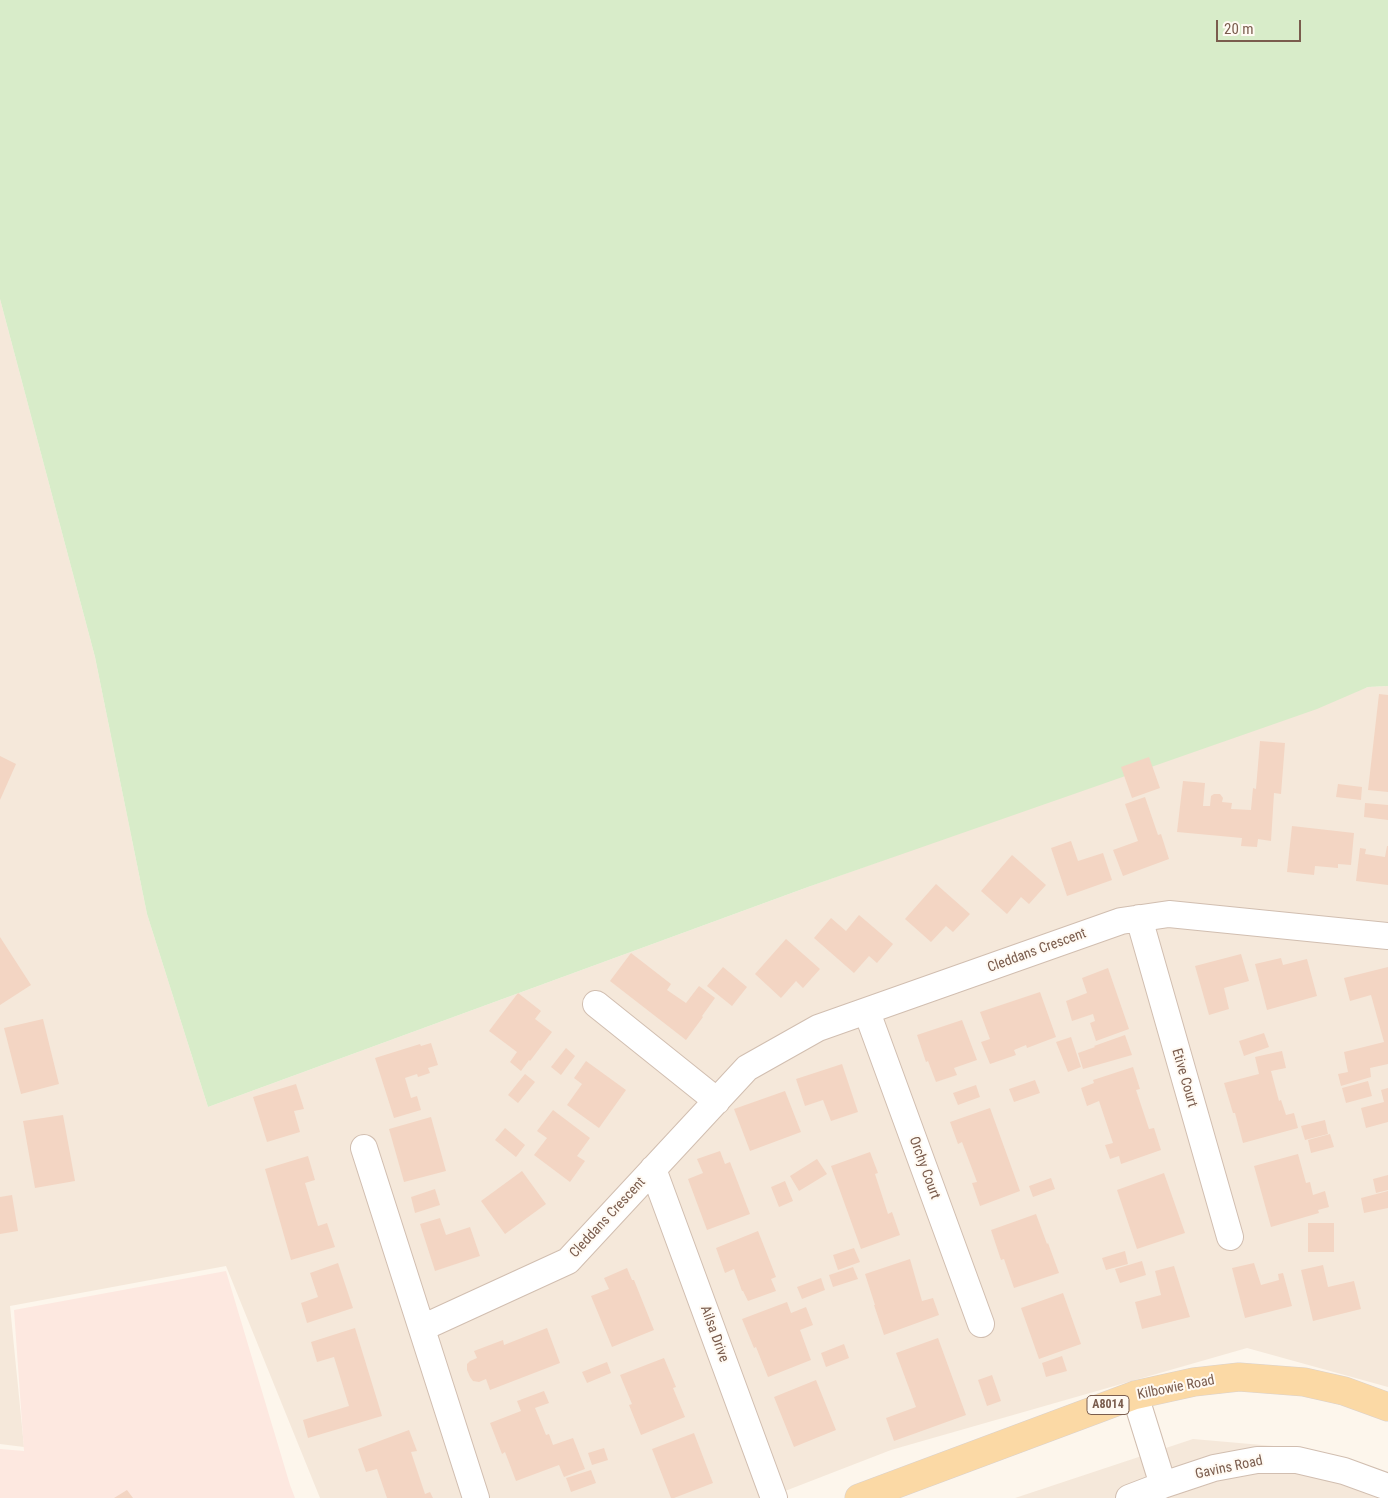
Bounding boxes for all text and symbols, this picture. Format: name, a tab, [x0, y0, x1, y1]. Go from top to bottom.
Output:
scale bar	[1218, 10, 1303, 42]
text: 20 m	[1224, 20, 1254, 38]
street label: Cleddans Crescent	[985, 925, 1089, 977]
street label: Etive Court	[1168, 1047, 1200, 1109]
street label: Orchy Court	[905, 1134, 943, 1202]
street label: Cleddans Crescent	[567, 1174, 649, 1262]
street label: Ailsa Drive	[696, 1304, 732, 1364]
street label: Kilbowie Road	[1136, 1372, 1216, 1404]
road number: A8014	[1087, 1396, 1129, 1414]
street label: Gavins Road	[1194, 1453, 1264, 1483]

